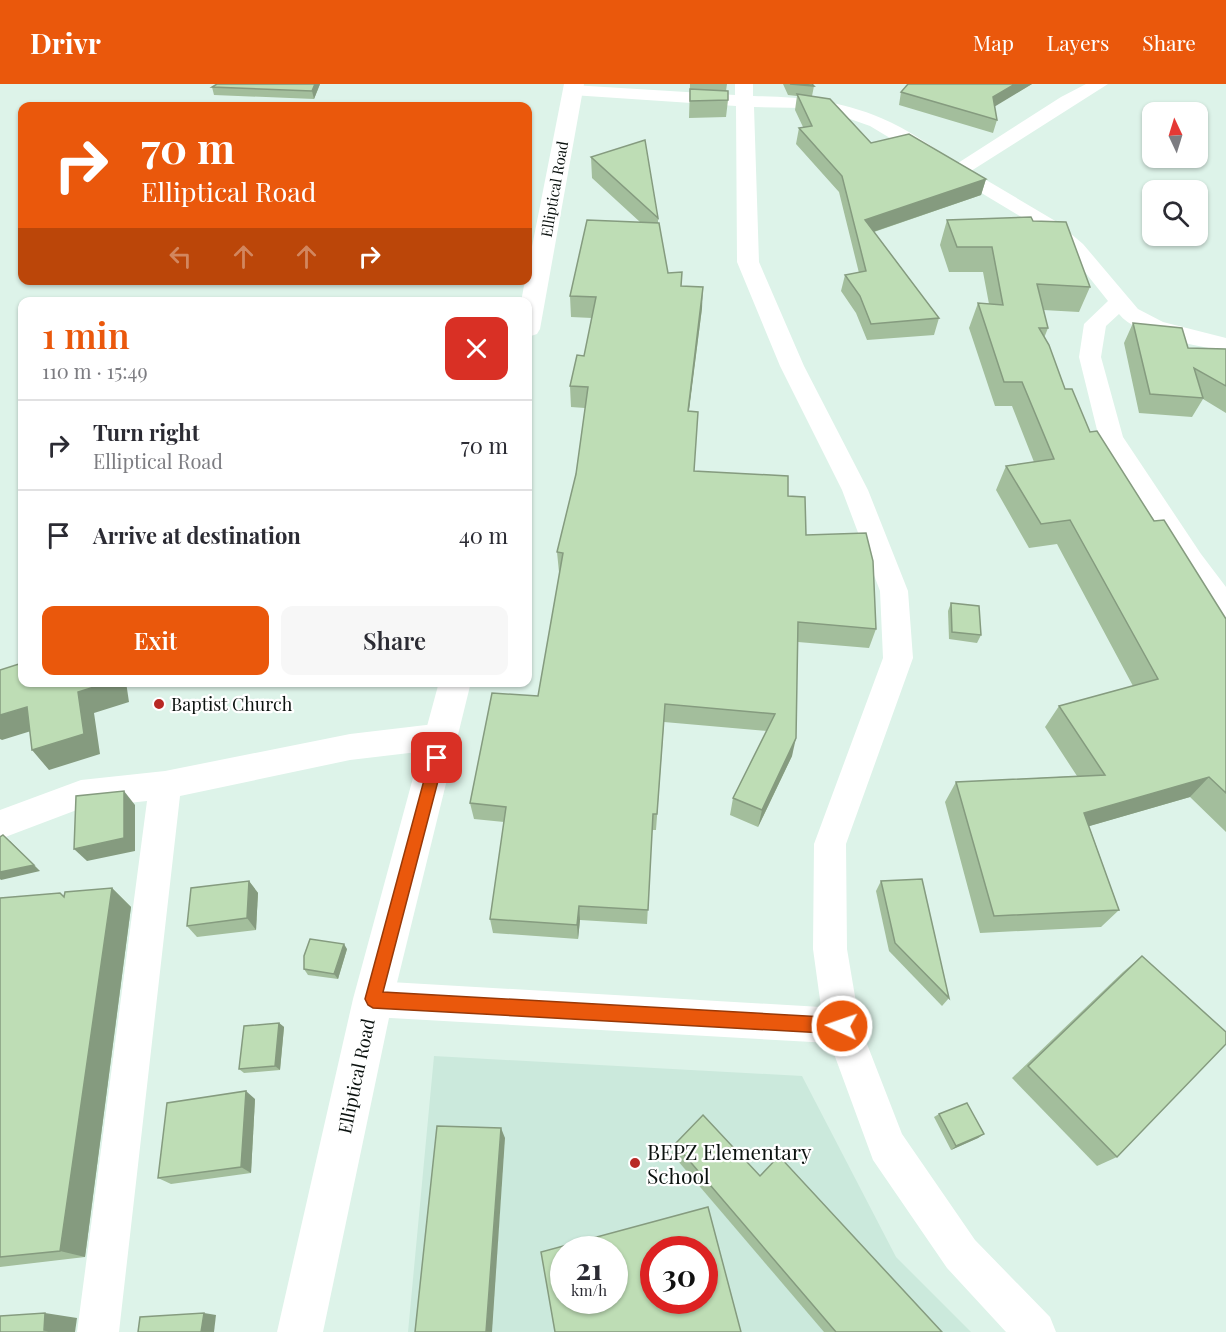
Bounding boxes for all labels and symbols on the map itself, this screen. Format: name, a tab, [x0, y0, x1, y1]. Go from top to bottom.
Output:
north arrow	[1142, 102, 1208, 168]
street label: Elliptical Road	[536, 139, 572, 239]
place label: Baptist Church	[171, 692, 293, 716]
marker: Baptist Church	[152, 697, 166, 711]
pin	[411, 732, 462, 783]
position arrow	[810, 994, 874, 1058]
street label: Elliptical Road	[332, 1016, 380, 1136]
place label: BEPZ Elementary School	[647, 1137, 812, 1189]
marker: BEPZ Elementary School	[628, 1156, 642, 1170]
speed limit sign: 30	[640, 1236, 718, 1314]

